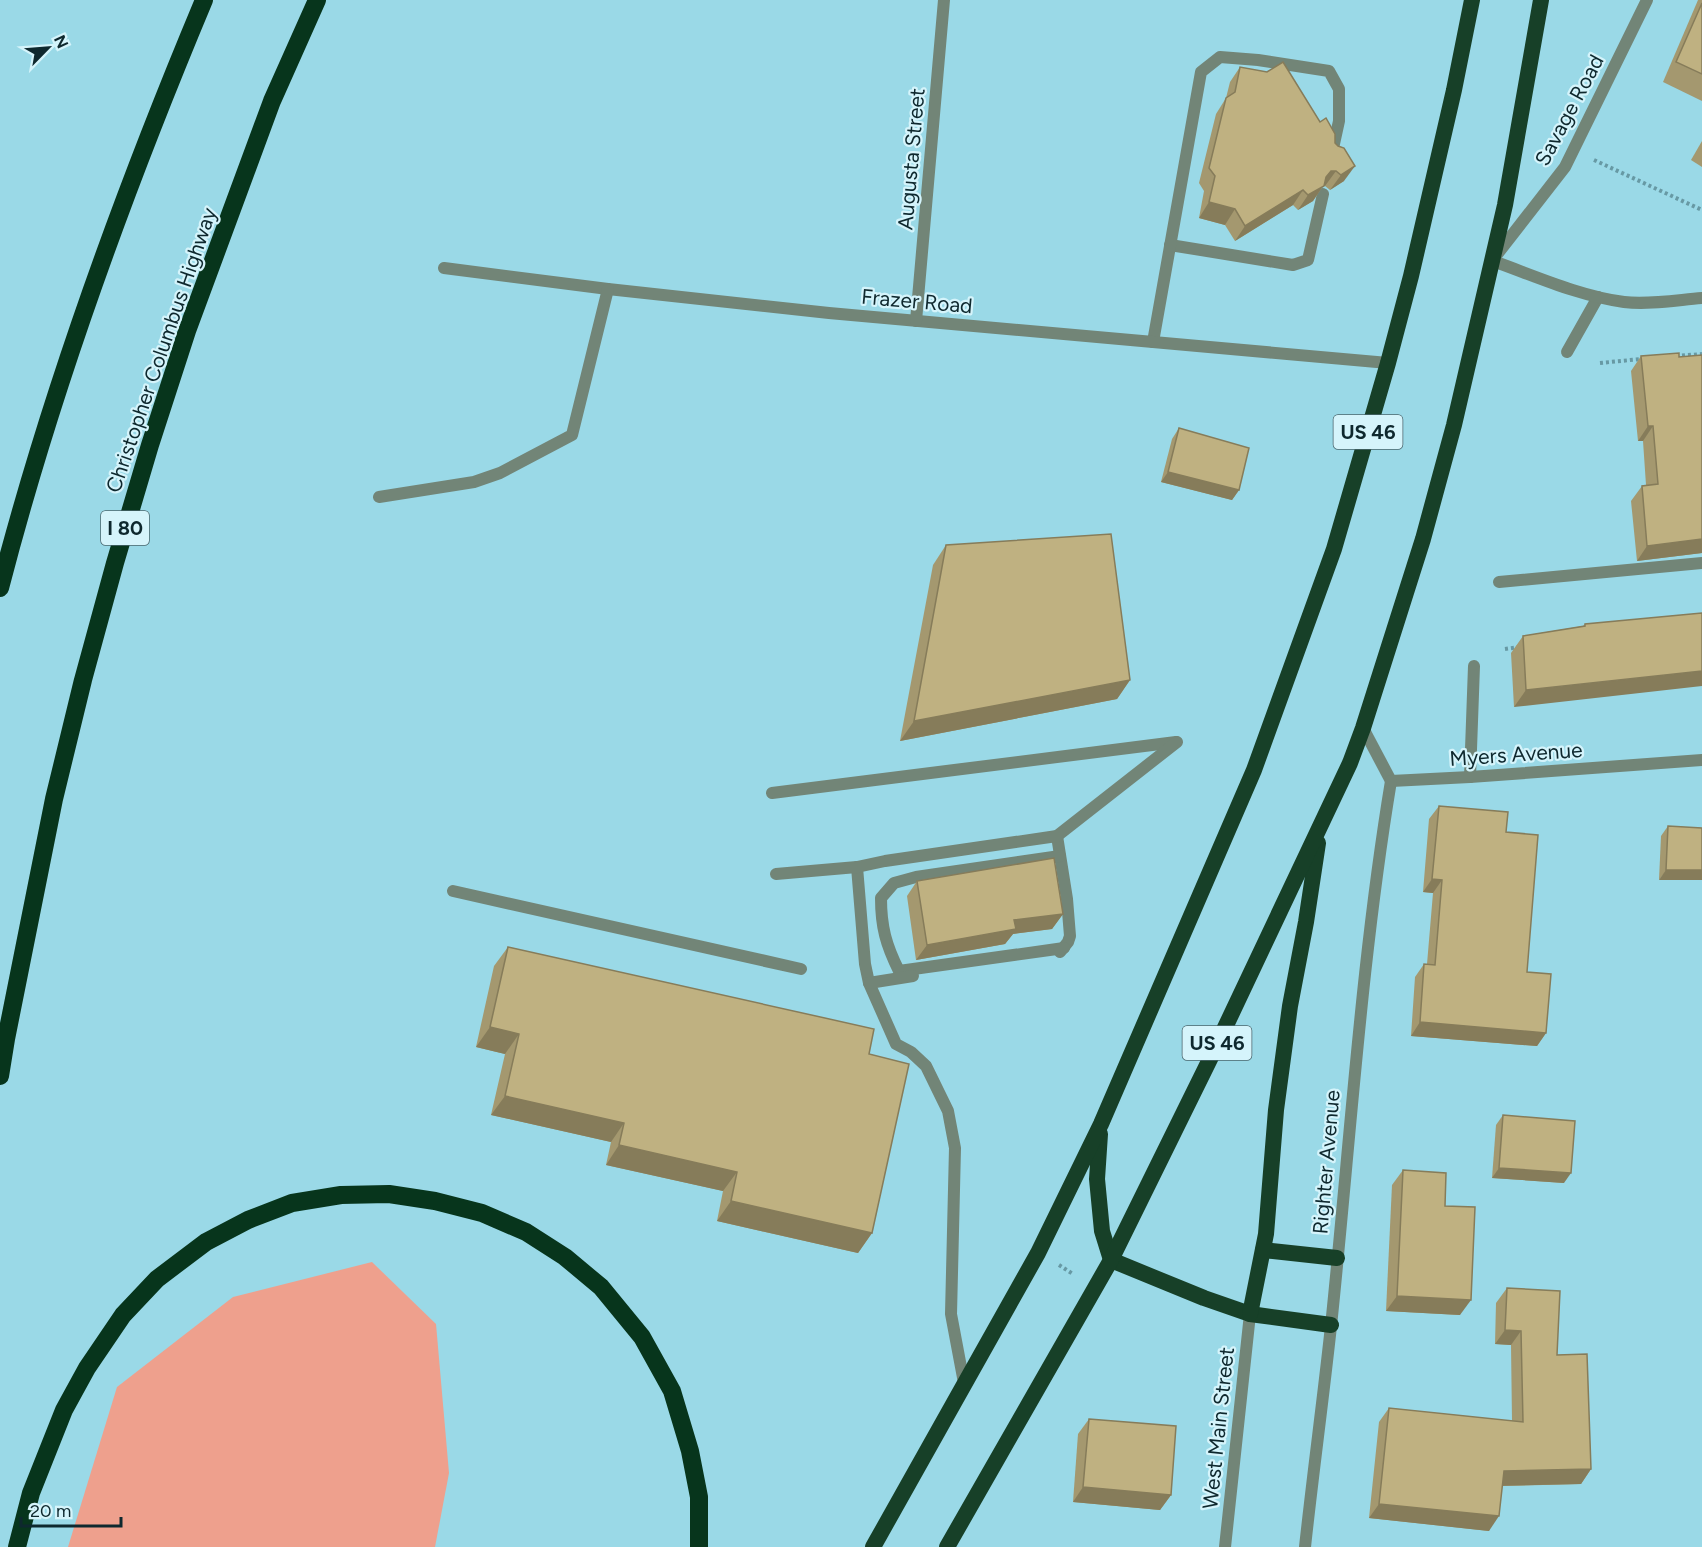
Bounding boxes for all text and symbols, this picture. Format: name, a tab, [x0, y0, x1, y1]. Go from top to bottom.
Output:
north arrow	[18, 18, 78, 78]
text: N	[50, 32, 72, 51]
street label: Savage Road	[1529, 50, 1609, 170]
street label: Augusta Street	[892, 87, 930, 231]
street label: Christopher Columbus Highway	[100, 204, 222, 496]
street label: Frazer Road	[860, 284, 974, 318]
road number: US 46	[1334, 415, 1402, 449]
road number: I 80	[101, 511, 149, 545]
street label: Myers Avenue	[1449, 737, 1583, 771]
road number: US 46	[1182, 1026, 1252, 1060]
street label: Righter Avenue	[1307, 1089, 1345, 1235]
street label: West Main Street	[1197, 1346, 1239, 1510]
scale bar	[21, 1490, 122, 1528]
text: 20 m	[30, 1500, 71, 1522]

